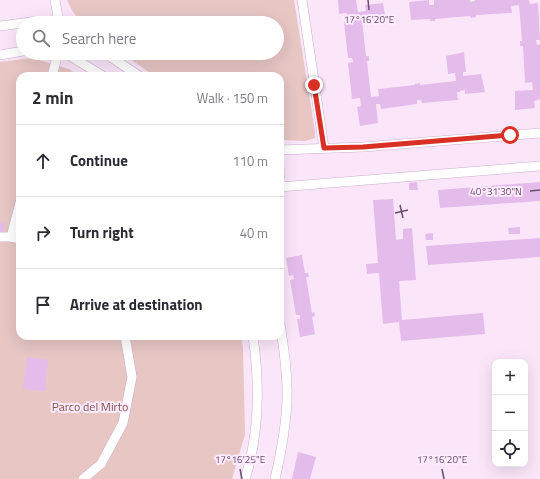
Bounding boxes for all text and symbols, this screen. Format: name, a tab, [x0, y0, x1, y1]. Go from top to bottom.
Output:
text: 17°16'20"E	[344, 12, 395, 27]
search box	[16, 16, 284, 60]
icon: search	[30, 27, 52, 49]
text: Search here	[62, 27, 136, 50]
route end	[305, 76, 323, 94]
text: 2 min	[32, 85, 73, 111]
text: Walk · 150 m	[197, 88, 268, 108]
route start	[501, 126, 519, 144]
text: Continue	[70, 149, 128, 172]
icon: ahead	[32, 150, 54, 172]
text: 110 m	[232, 151, 268, 171]
text: 40°31'30"N	[470, 184, 522, 199]
text: Turn right	[70, 221, 134, 244]
icon: right	[32, 222, 54, 244]
text: 40 m	[240, 223, 268, 243]
text: Arrive at destination	[70, 293, 203, 316]
icon: arrive	[32, 294, 54, 316]
map controls	[492, 359, 528, 467]
button: +	[492, 359, 528, 395]
button: −	[492, 395, 528, 431]
park label: Parco del Mirto	[52, 397, 128, 416]
button: locate	[492, 431, 528, 467]
text: 17°16'25"E	[215, 452, 266, 467]
text: 17°16'20"E	[417, 452, 468, 467]

